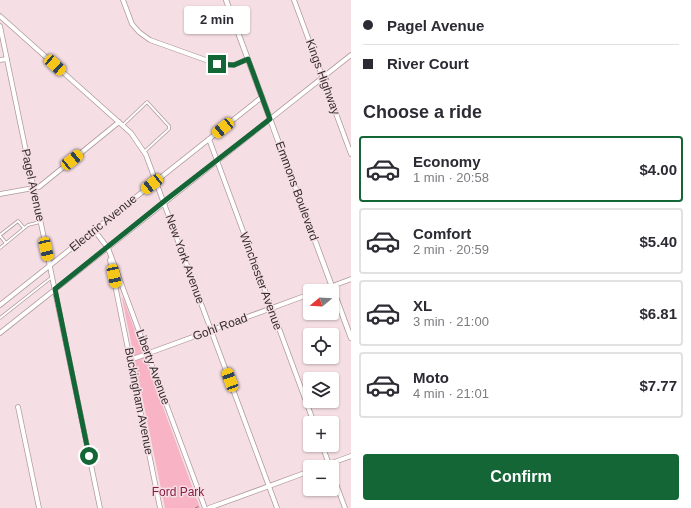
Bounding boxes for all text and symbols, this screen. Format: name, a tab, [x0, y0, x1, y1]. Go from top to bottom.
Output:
callout: 2 min	[184, 6, 250, 34]
text: 2 min	[200, 12, 234, 27]
text: Pagel Avenue	[387, 17, 484, 34]
street label: Kings Highway	[303, 37, 343, 117]
car	[42, 53, 68, 77]
route end	[208, 55, 226, 73]
text: River Court	[387, 55, 469, 72]
text: Choose a ride	[363, 102, 482, 122]
car	[210, 116, 236, 140]
street label: Emmons Boulevard	[273, 139, 321, 243]
street label: Pagel Avenue	[18, 147, 48, 223]
car	[59, 148, 85, 172]
icon: car	[365, 151, 401, 187]
text: Economy	[413, 153, 481, 170]
text: $4.00	[639, 161, 677, 178]
text: 1 min · 20:58	[413, 170, 489, 185]
car	[139, 172, 165, 196]
street label: Electric Avenue	[67, 191, 140, 254]
street label: New York Avenue	[162, 213, 208, 306]
icon: car	[365, 223, 401, 259]
text: Comfort	[413, 225, 471, 242]
street label: Winchester Avenue	[237, 230, 285, 332]
text: $5.40	[639, 233, 677, 250]
car	[37, 236, 55, 262]
text: 2 min · 20:59	[413, 242, 489, 257]
car	[106, 263, 122, 289]
north arrow	[303, 284, 339, 320]
map controls	[303, 284, 339, 496]
icon: car	[365, 295, 401, 331]
text: XL	[413, 297, 432, 314]
text: $6.81	[639, 305, 677, 322]
street label: Gohl Road	[191, 311, 249, 343]
text: 3 min · 21:00	[413, 314, 489, 329]
street label: Liberty Avenue	[133, 327, 173, 407]
button: locate	[303, 328, 339, 364]
street label: Buckingham Avenue	[122, 346, 156, 456]
car	[220, 367, 240, 393]
icon: car	[365, 367, 401, 403]
text: Moto	[413, 369, 449, 386]
button: layers	[303, 372, 339, 408]
text: $7.77	[639, 377, 677, 394]
text: 4 min · 21:01	[413, 386, 489, 401]
button: +	[303, 416, 339, 452]
route start	[80, 447, 98, 465]
button: Confirm	[363, 454, 679, 500]
button: −	[303, 460, 339, 496]
park label: Ford Park	[152, 485, 205, 499]

